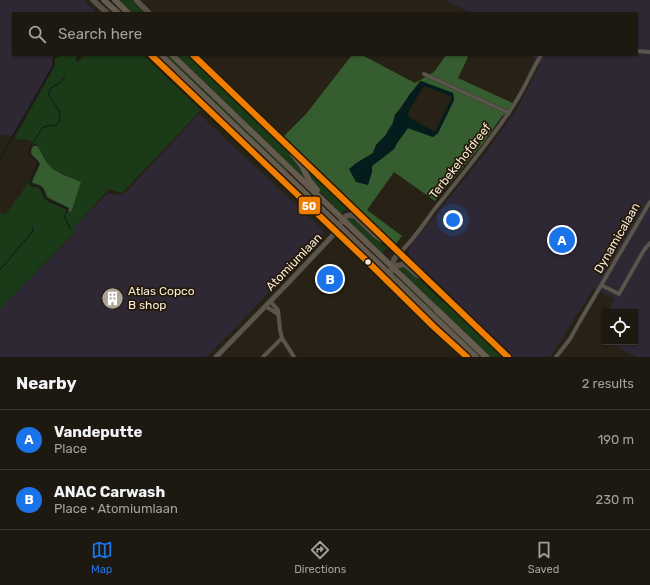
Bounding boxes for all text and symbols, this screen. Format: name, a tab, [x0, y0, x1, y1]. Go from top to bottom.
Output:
search box	[12, 12, 638, 56]
icon: search	[26, 23, 48, 45]
text: Search here	[58, 25, 142, 43]
street label: Terbekehofdreef	[426, 120, 494, 201]
line badge: 50	[298, 196, 321, 215]
text: 50	[302, 200, 316, 213]
street label: Dynamicalaan	[591, 200, 643, 276]
your location	[443, 210, 463, 230]
pin: A	[549, 225, 575, 255]
street label: Atomiumlaan	[263, 230, 325, 294]
unlabelled marker	[363, 257, 373, 267]
pin: B	[317, 264, 343, 294]
place label: Atlas Copco B shop	[128, 284, 195, 312]
building icon: Atlas Copco B shop	[99, 285, 125, 311]
map controls	[602, 309, 638, 345]
button: locate	[602, 309, 638, 345]
text: Nearby	[16, 373, 77, 393]
text: 2 results	[582, 376, 634, 391]
text: Vandeputte	[54, 423, 142, 441]
text: A	[24, 432, 34, 447]
text: 190 m	[598, 432, 634, 447]
text: Place	[54, 441, 87, 456]
text: ANAC Carwash	[54, 483, 165, 501]
text: B	[24, 492, 34, 507]
text: 230 m	[596, 492, 634, 507]
text: Place · Atomiumlaan	[54, 501, 178, 516]
tab: Map	[91, 539, 113, 576]
tab: Directions	[294, 539, 346, 576]
tab: Saved	[528, 539, 559, 576]

